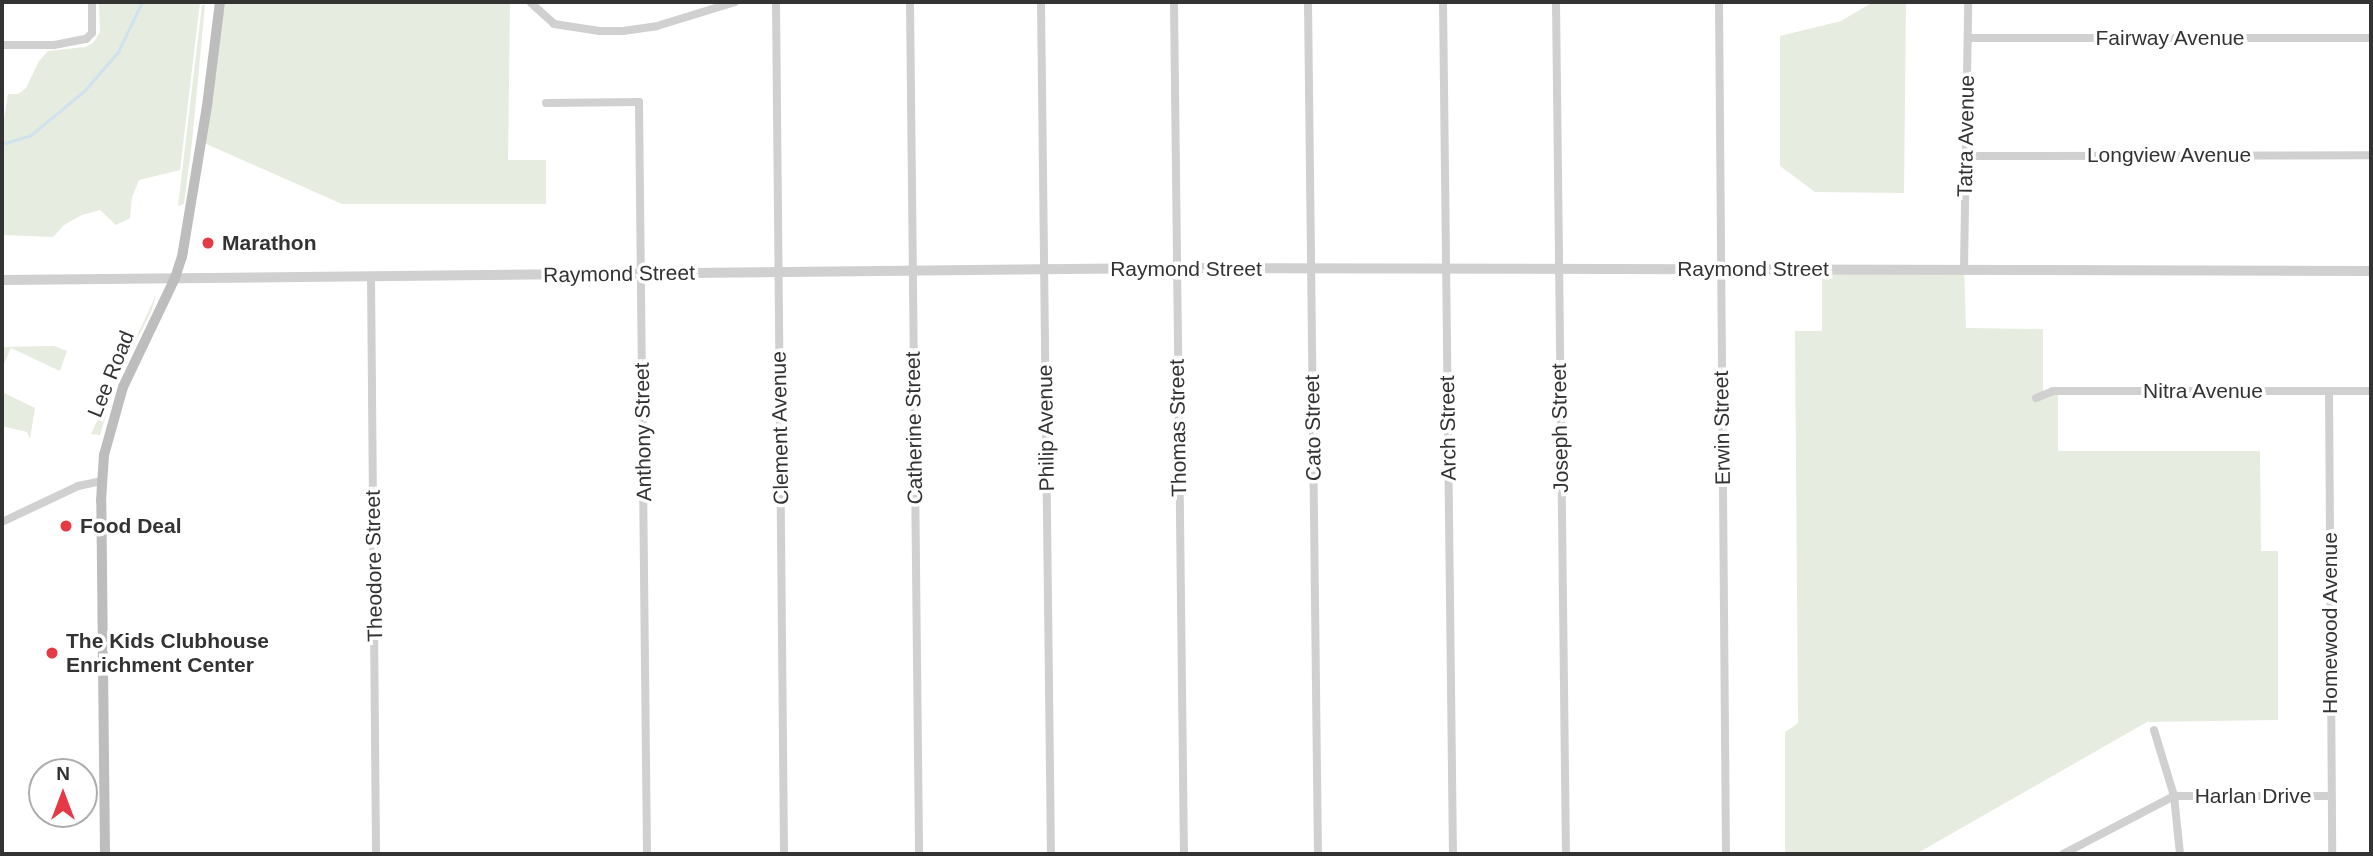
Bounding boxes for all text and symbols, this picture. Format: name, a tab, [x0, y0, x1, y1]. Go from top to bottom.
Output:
street label: Fairway Avenue	[2095, 25, 2245, 51]
street label: Tatra Avenue	[1952, 74, 1980, 198]
street label: Longview Avenue	[2086, 142, 2252, 168]
place label: Marathon	[222, 230, 316, 256]
marker: Marathon	[200, 235, 216, 251]
street label: Raymond Street	[1110, 256, 1262, 282]
street label: Raymond Street	[1677, 256, 1829, 282]
street label: Raymond Street	[543, 260, 695, 288]
street label: Lee Road	[82, 327, 140, 421]
street label: Clement Avenue	[766, 350, 794, 506]
street label: Catherine Street	[900, 351, 928, 505]
street label: Thomas Street	[1164, 359, 1192, 497]
street label: Anthony Street	[629, 362, 657, 502]
street label: Joseph Street	[1546, 363, 1574, 493]
street label: Philip Avenue	[1032, 364, 1060, 492]
street label: Erwin Street	[1708, 371, 1736, 485]
street label: Cato Street	[1299, 375, 1327, 481]
street label: Arch Street	[1434, 375, 1462, 481]
street label: Nitra Avenue	[2142, 378, 2264, 404]
street label: Theodore Street	[360, 490, 388, 642]
place label: Food Deal	[80, 513, 182, 539]
marker: Food Deal	[58, 518, 74, 534]
street label: Homewood Avenue	[2317, 532, 2343, 714]
place label: The Kids Clubhouse Enrichment Center	[66, 628, 269, 678]
marker: The Kids Clubhouse Enrichment Center	[44, 645, 60, 661]
north arrow	[28, 758, 98, 828]
text: N	[56, 763, 70, 784]
street label: Harlan Drive	[2195, 783, 2311, 809]

